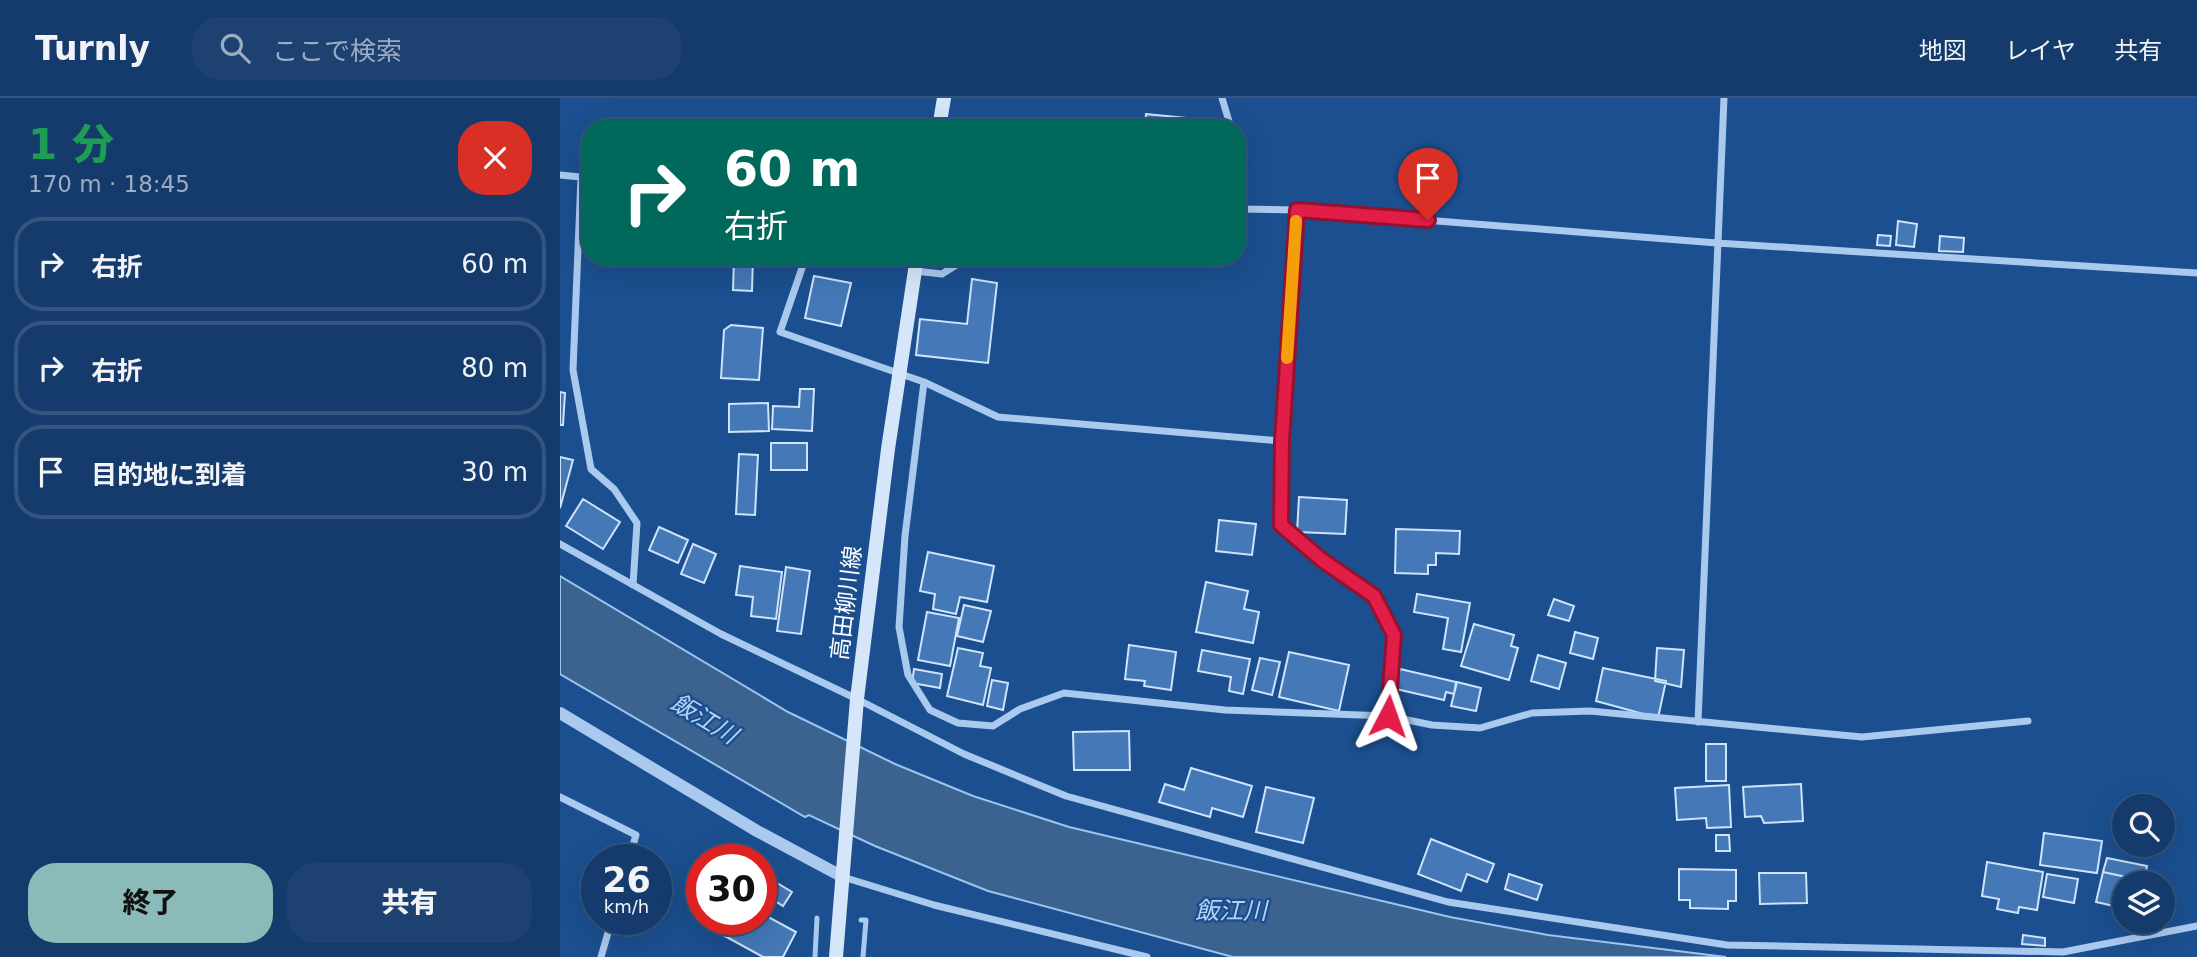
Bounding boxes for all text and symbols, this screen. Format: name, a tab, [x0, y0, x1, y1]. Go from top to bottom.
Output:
search box	[192, 17, 682, 80]
text: Turnly	[35, 29, 150, 68]
icon: search	[216, 29, 254, 67]
text: ここで検索	[272, 36, 402, 66]
text: 地図	[1919, 37, 1967, 65]
text: レイヤ	[2005, 37, 2076, 65]
text: 共有	[2114, 37, 2162, 65]
text: 1 分	[28, 120, 114, 169]
button: close	[458, 121, 532, 195]
text: 60 m	[724, 141, 860, 198]
icon: right	[609, 147, 700, 238]
pin	[1398, 148, 1458, 220]
icon: arrive	[1409, 159, 1447, 197]
text: 170 m · 18:45	[28, 171, 190, 197]
text: 右折	[724, 207, 788, 245]
icon: right	[32, 245, 70, 283]
text: 60 m	[461, 249, 528, 279]
text: 右折	[91, 252, 143, 282]
icon: right	[32, 349, 70, 387]
text: 80 m	[461, 353, 528, 383]
text: 右折	[91, 356, 143, 386]
icon: arrive	[32, 453, 70, 491]
text: 30 m	[461, 457, 528, 487]
text: 目的地に到着	[91, 460, 247, 490]
street label: 高田柳川線	[826, 544, 866, 662]
position arrow	[1351, 679, 1425, 753]
water label: 飯江川	[666, 688, 745, 751]
map controls	[2112, 794, 2175, 934]
button: search	[2112, 794, 2175, 857]
speed limit sign: 30	[686, 844, 777, 935]
text: 26	[602, 860, 651, 900]
button: 終了	[28, 863, 273, 943]
button: 共有	[287, 863, 532, 943]
button: layers	[2112, 871, 2175, 934]
text: km/h	[604, 896, 649, 917]
water label: 飯江川	[1195, 897, 1270, 925]

